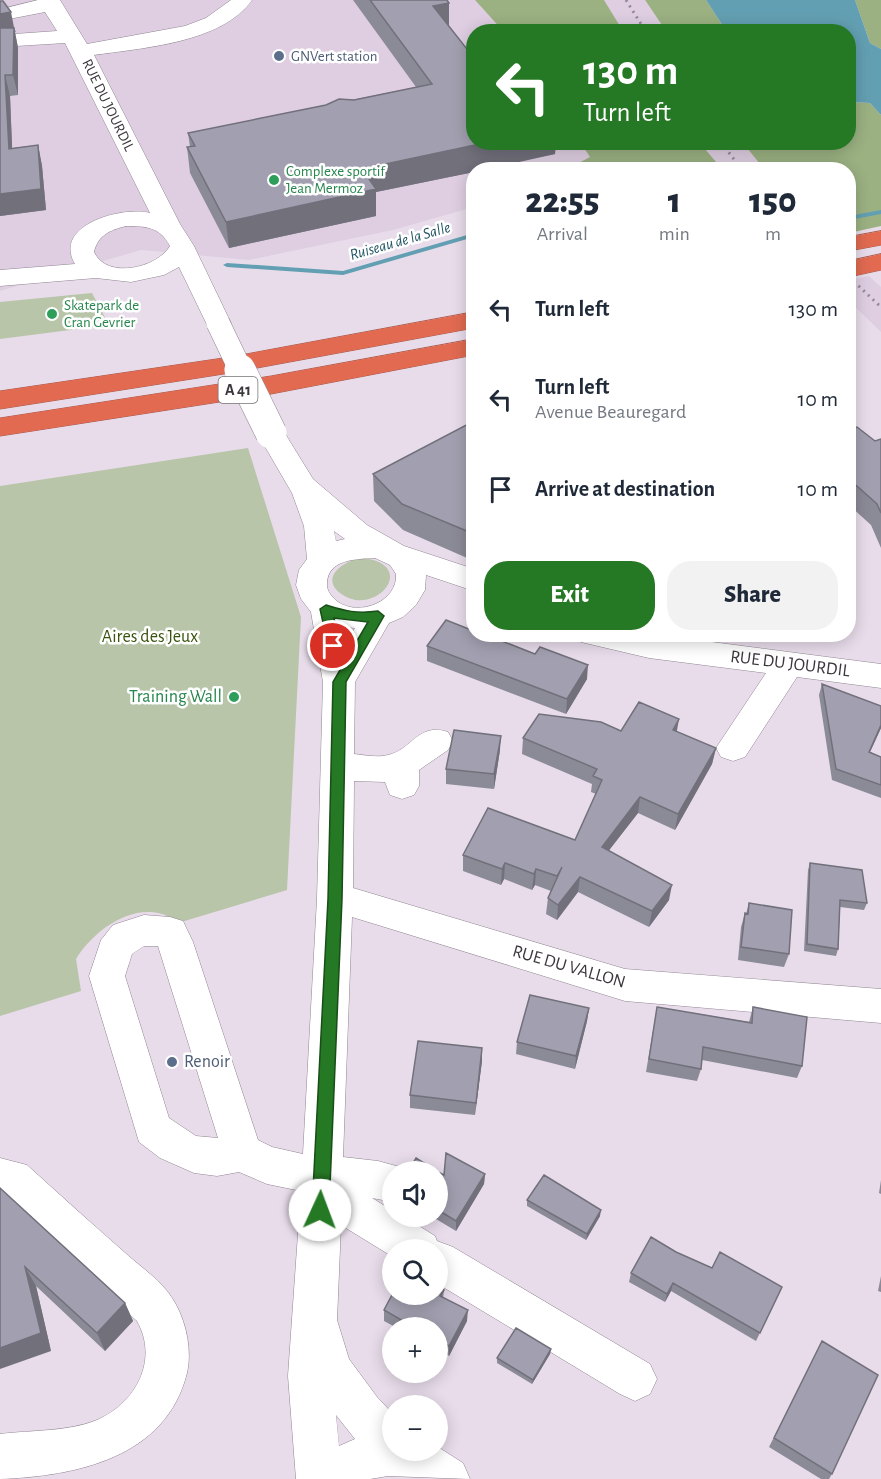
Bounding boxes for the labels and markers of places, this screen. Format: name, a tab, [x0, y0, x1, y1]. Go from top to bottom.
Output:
marker: GNVert station	[272, 49, 286, 63]
place label: GNVert station	[291, 49, 377, 64]
place label: Complexe sportif Jean Mermoz	[286, 164, 386, 196]
marker: Complexe sportif Jean Mermoz	[267, 173, 281, 187]
place label: Skatepark de Cran Gevrier	[64, 298, 139, 330]
marker: Skatepark de Cran Gevrier	[45, 307, 59, 321]
pin	[307, 620, 358, 671]
place label: Training Wall	[129, 688, 222, 706]
marker: Training Wall	[227, 690, 241, 704]
place label: Renoir	[184, 1053, 230, 1071]
marker: Renoir	[165, 1055, 179, 1069]

